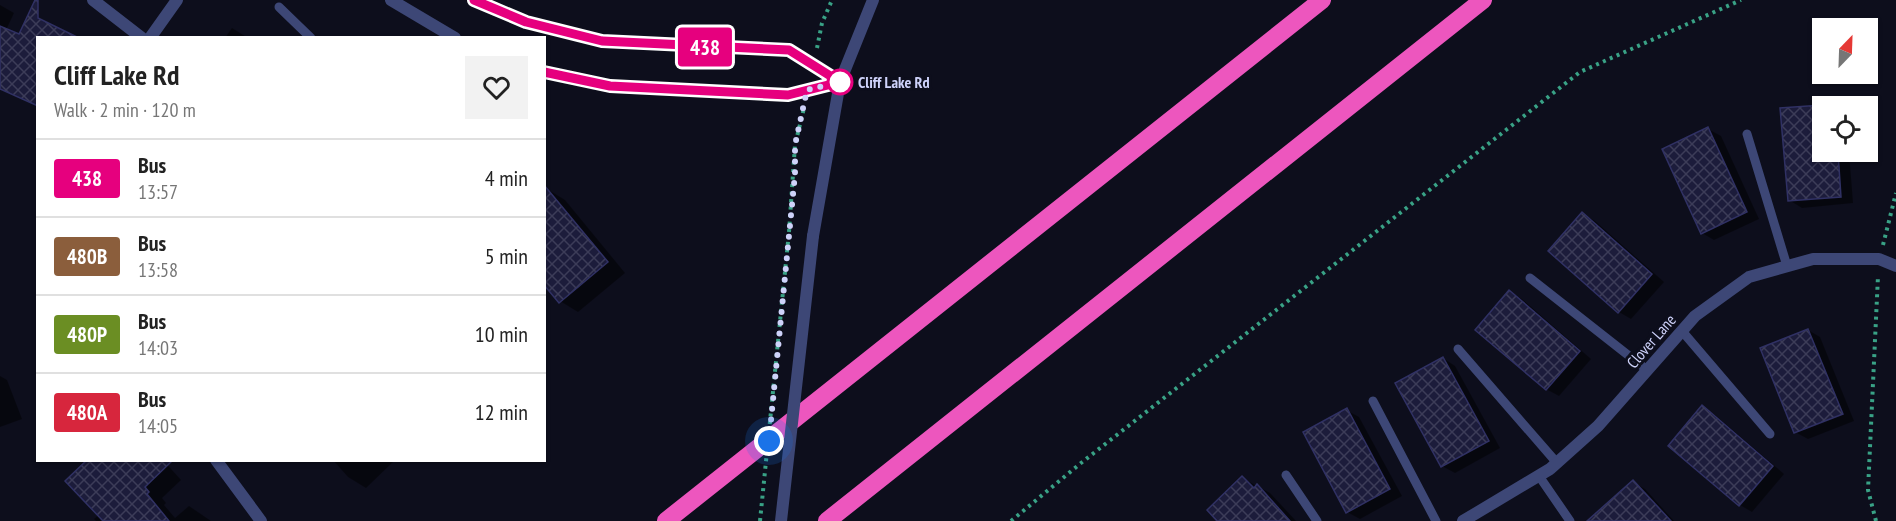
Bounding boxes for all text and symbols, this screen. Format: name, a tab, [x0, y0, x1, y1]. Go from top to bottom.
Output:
north arrow	[1812, 18, 1878, 84]
map controls	[1812, 18, 1878, 162]
line badge: 438	[670, 28, 740, 66]
text: 438	[690, 34, 720, 61]
text: Cliff Lake Rd	[54, 56, 180, 93]
button: heart	[465, 56, 528, 119]
marker: Cliff Lake Rd	[827, 69, 853, 95]
place label: Cliff Lake Rd	[858, 72, 930, 92]
button: locate	[1812, 96, 1878, 162]
text: Walk · 2 min · 120 m	[54, 97, 196, 123]
text: Bus	[138, 151, 166, 179]
text: 4 min	[485, 164, 528, 192]
text: 438	[72, 165, 102, 192]
text: 13:57	[138, 179, 178, 205]
text: Bus	[138, 229, 166, 257]
text: 5 min	[485, 242, 528, 270]
text: 480B	[67, 243, 107, 270]
text: 13:58	[138, 257, 178, 283]
text: Bus	[138, 307, 166, 335]
street label: Clover Lane	[1622, 310, 1680, 372]
text: 10 min	[475, 320, 528, 348]
text: 480P	[67, 321, 107, 348]
text: 14:03	[138, 335, 178, 361]
text: Bus	[138, 385, 166, 413]
text: 12 min	[475, 398, 528, 426]
text: 480A	[67, 399, 107, 426]
text: 14:05	[138, 413, 178, 439]
your location	[754, 426, 784, 456]

